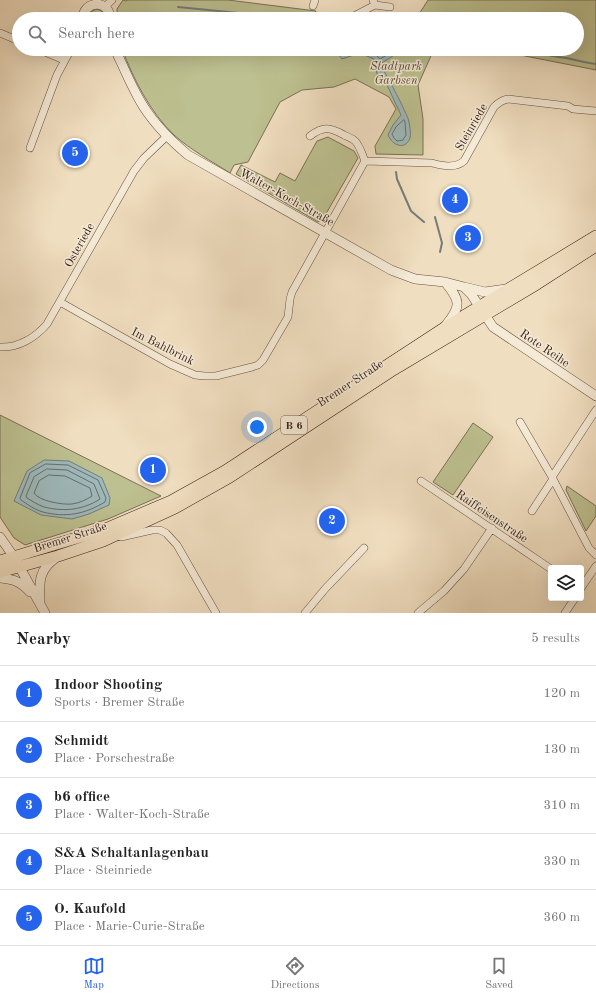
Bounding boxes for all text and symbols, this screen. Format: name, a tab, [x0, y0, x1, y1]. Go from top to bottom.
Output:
search box	[12, 12, 584, 56]
icon: search	[26, 23, 48, 45]
text: Search here	[58, 27, 135, 42]
park label: Stadtpark Garbsen	[370, 61, 422, 87]
street label: Steinriede	[454, 101, 490, 153]
pin: 5	[62, 138, 88, 168]
street label: Walter-Koch-Straße	[237, 167, 336, 229]
pin: 4	[442, 185, 468, 215]
street label: Osteriede	[63, 221, 97, 270]
pin: 3	[455, 223, 481, 253]
street label: Im Bahlbrink	[129, 326, 196, 368]
street label: Rote Reihe	[517, 328, 572, 370]
street label: Bremer Straße	[315, 358, 386, 410]
road number: B 6	[281, 416, 307, 434]
your location	[247, 417, 267, 437]
pin: 1	[140, 455, 166, 485]
street label: Raiffeisenstraße	[453, 488, 530, 545]
pin: 2	[319, 506, 345, 536]
street label: Bremer Straße	[32, 520, 109, 555]
map controls	[548, 565, 584, 601]
button: layers	[548, 565, 584, 601]
text: Nearby	[16, 631, 71, 648]
text: 5 results	[531, 632, 580, 645]
text: Indoor Shooting	[54, 678, 162, 693]
text: 1	[25, 687, 33, 700]
text: 120 m	[543, 687, 580, 700]
text: Sports · Bremer Straße	[54, 696, 184, 709]
text: Schmidt	[54, 734, 109, 749]
text: 2	[25, 743, 33, 756]
text: 130 m	[543, 743, 580, 756]
text: Place · Porschestraße	[54, 752, 174, 765]
text: b6 office	[54, 790, 110, 805]
text: 3	[25, 799, 33, 812]
text: 310 m	[543, 799, 580, 812]
text: Place · Walter-Koch-Straße	[54, 808, 210, 821]
text: S&A Schaltanlagenbau	[54, 846, 209, 861]
text: 4	[25, 855, 33, 868]
text: 330 m	[543, 855, 580, 868]
text: Place · Steinriede	[54, 864, 152, 877]
text: O. Kaufold	[54, 902, 126, 917]
text: 5	[25, 911, 33, 924]
text: 360 m	[543, 911, 580, 924]
text: Place · Marie-Curie-Straße	[54, 920, 205, 933]
tab: Map	[83, 955, 105, 993]
tab: Directions	[271, 955, 319, 993]
tab: Saved	[485, 955, 513, 993]

